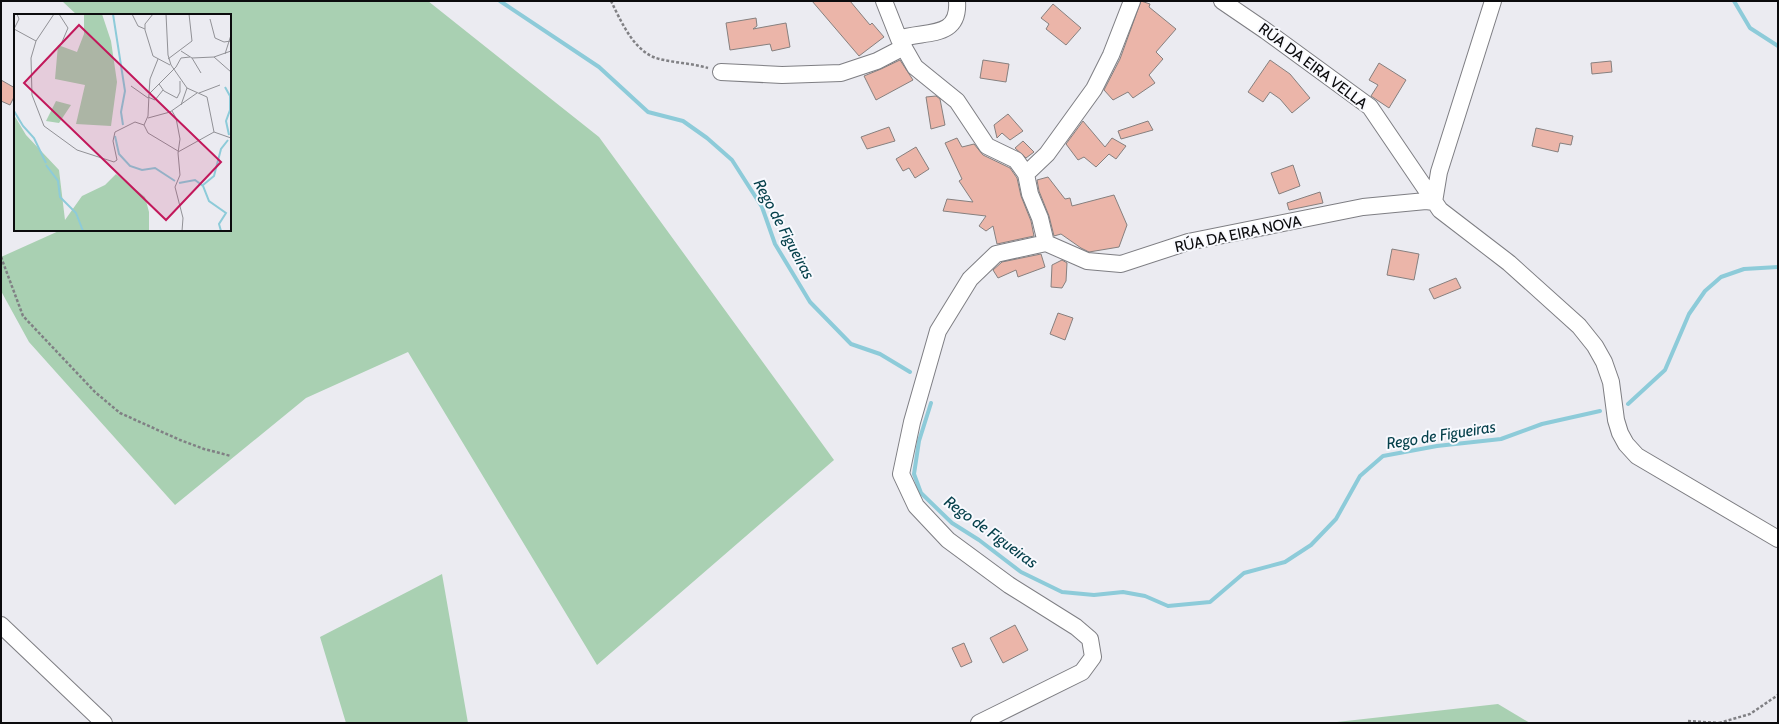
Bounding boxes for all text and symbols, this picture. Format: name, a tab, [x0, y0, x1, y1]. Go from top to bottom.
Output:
inset map	[14, 14, 231, 231]
street label: RÚA DA EIRA VELLA	[1255, 19, 1372, 113]
water label: Rego de Figueiras	[750, 176, 818, 282]
street label: RÚA DA EIRA NOVA	[1173, 211, 1304, 256]
water label: Rego de Figueiras	[1385, 417, 1497, 453]
water label: Rego de Figueiras	[941, 492, 1041, 572]

